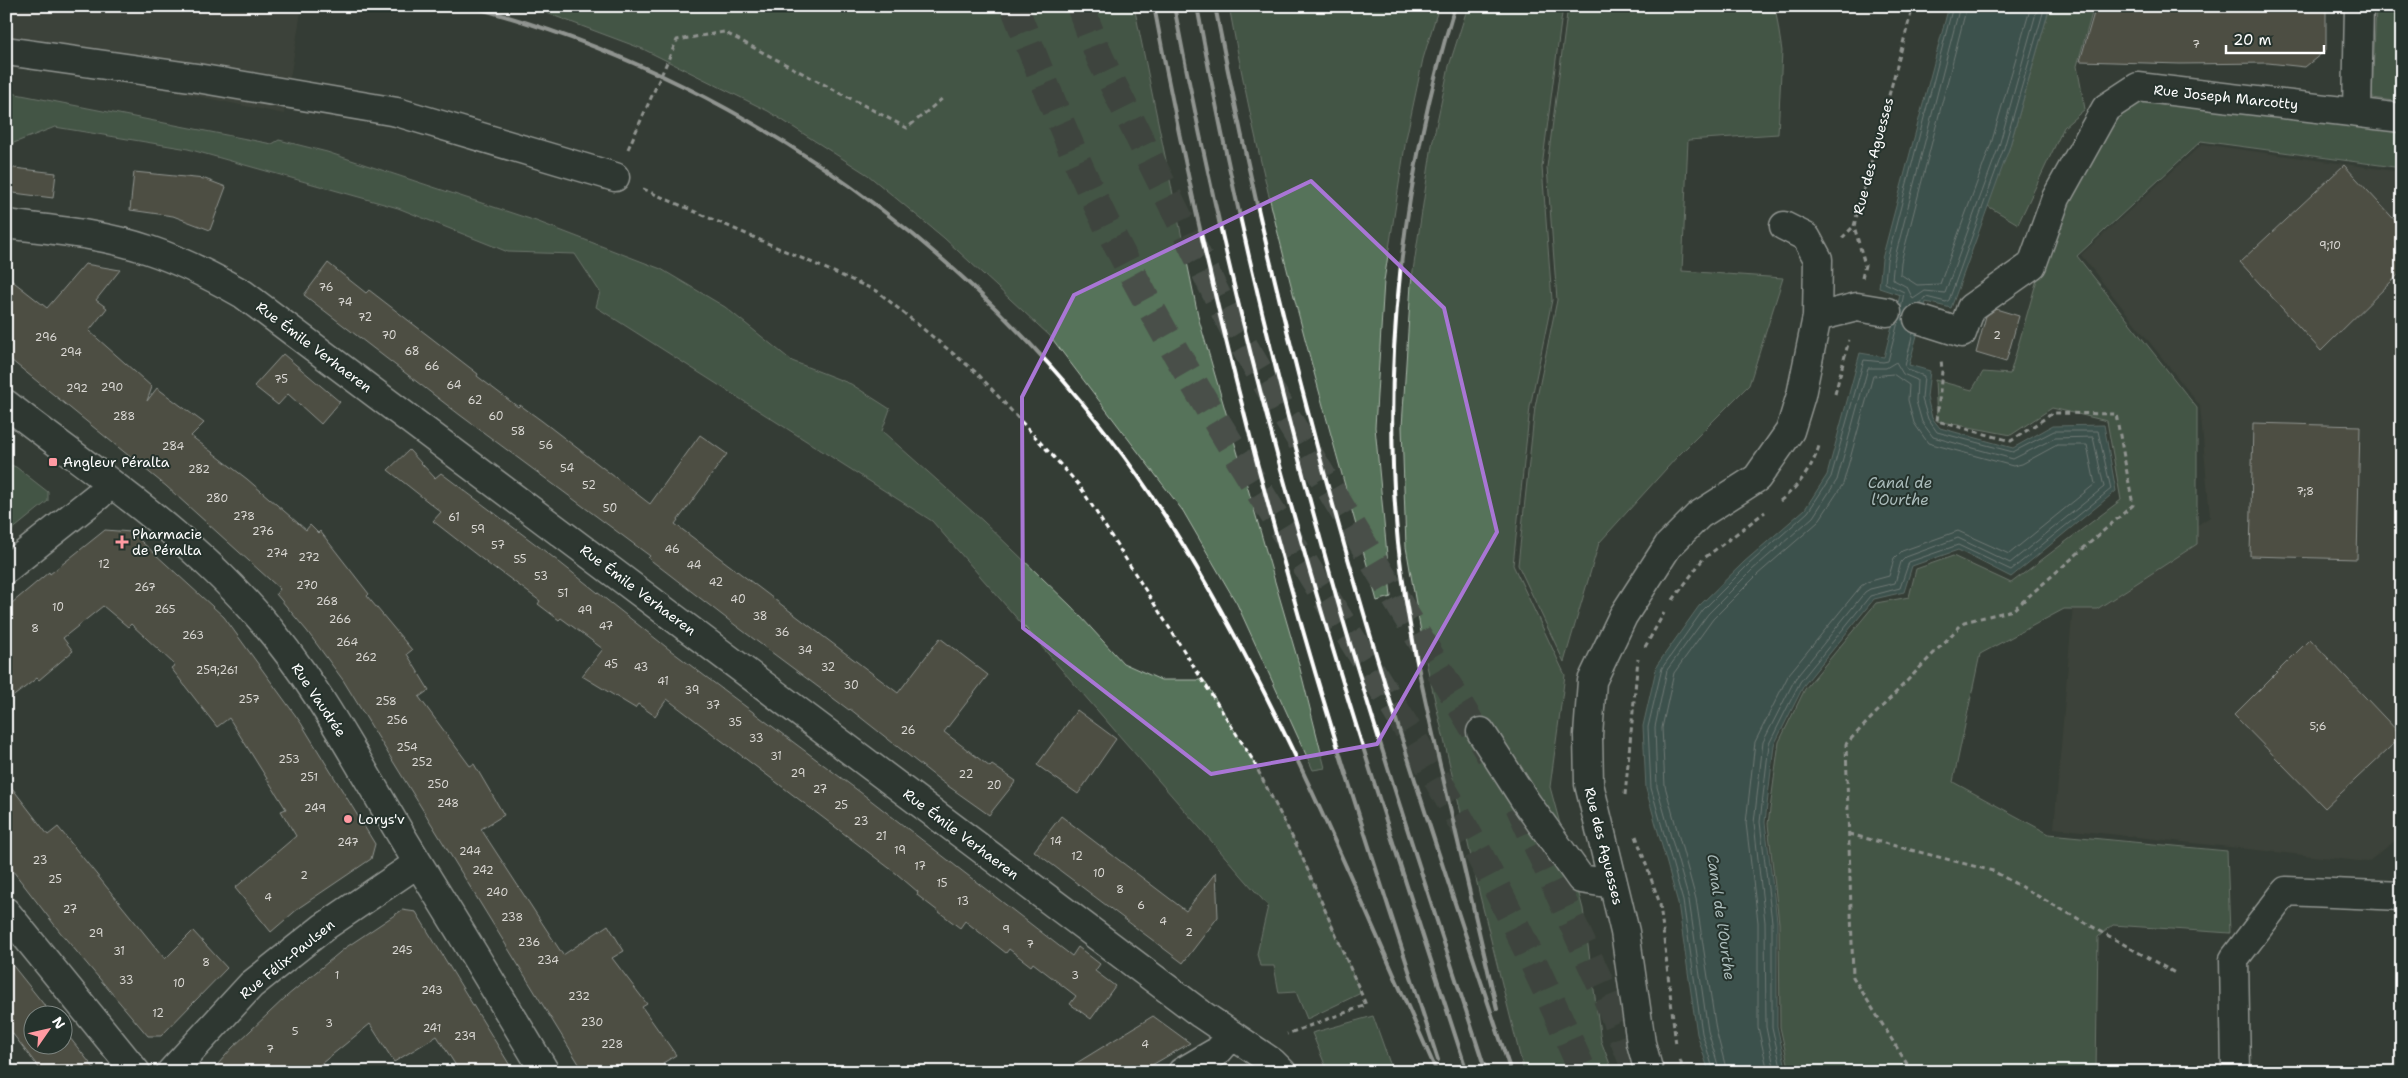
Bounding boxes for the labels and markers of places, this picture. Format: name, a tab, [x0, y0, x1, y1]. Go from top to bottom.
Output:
place label: Angleur Péralta	[63, 453, 170, 471]
marker: Angleur Péralta	[47, 456, 59, 468]
place label: Pharmacie de Péralta	[132, 525, 202, 559]
marker: Pharmacie de Péralta	[116, 536, 128, 548]
place label: Lorys'v	[358, 810, 405, 828]
marker: Lorys'v	[342, 813, 354, 825]

